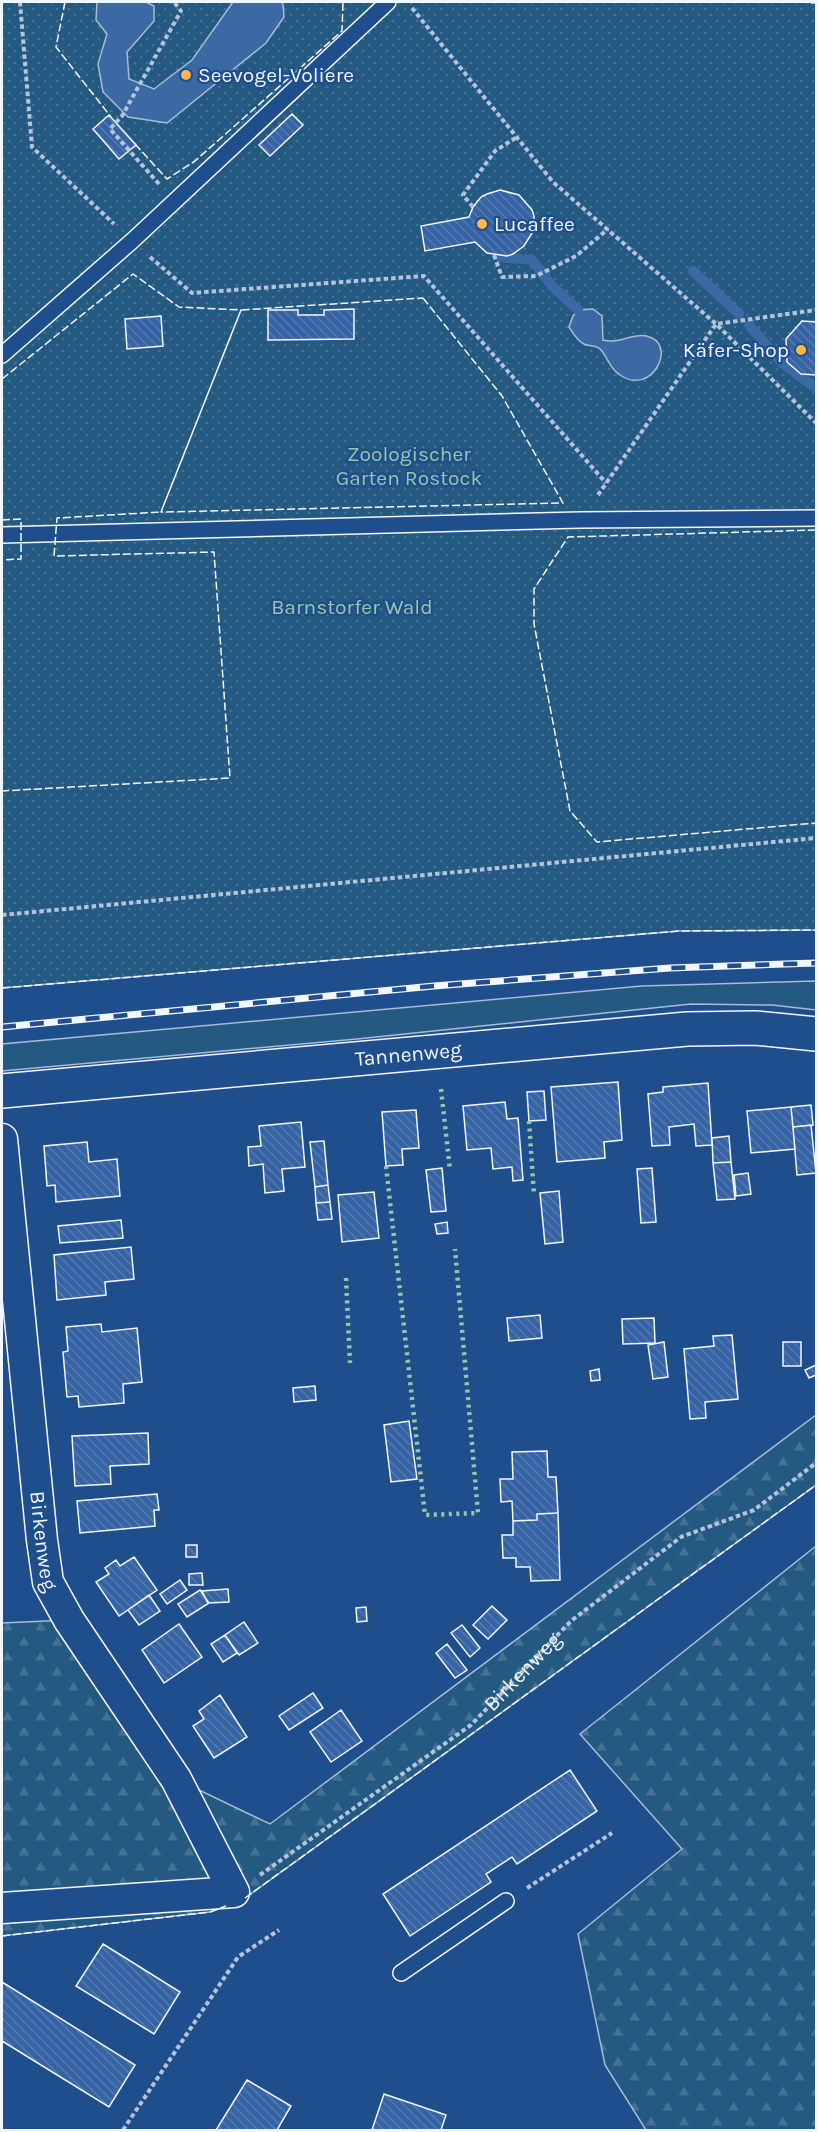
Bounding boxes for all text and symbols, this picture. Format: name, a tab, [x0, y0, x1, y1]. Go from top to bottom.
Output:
place label: Seevogel-Voliere	[198, 63, 354, 87]
marker: Seevogel-Voliere	[179, 68, 193, 82]
place label: Lucaffee	[494, 212, 575, 236]
marker: Lucaffee	[475, 217, 489, 231]
place label: Käfer-Shop	[683, 338, 789, 362]
marker: Käfer-Shop	[794, 343, 808, 357]
park label: Zoologischer Garten Rostock	[336, 442, 482, 490]
park label: Barnstorfer Wald	[271, 595, 433, 619]
street label: Tannenweg	[354, 1037, 463, 1071]
street label: Birkenweg	[25, 1490, 63, 1595]
street label: Birkenweg	[479, 1627, 566, 1716]

